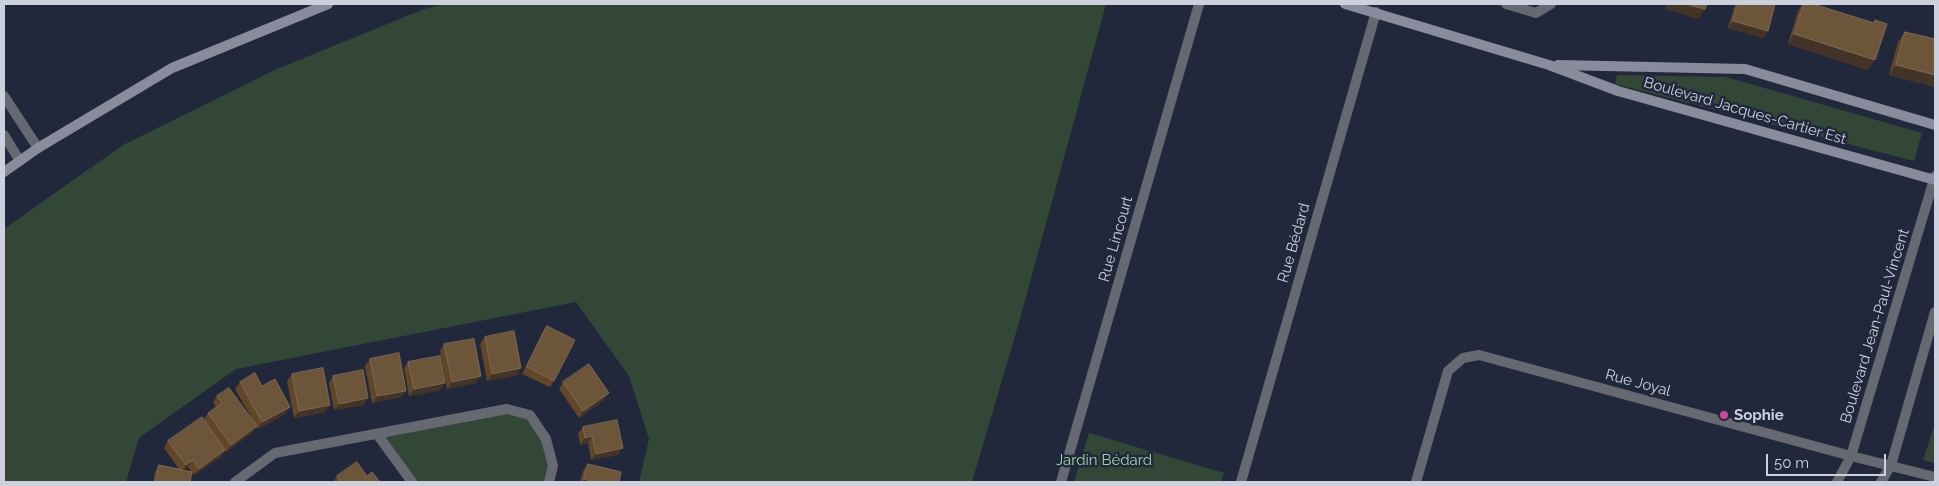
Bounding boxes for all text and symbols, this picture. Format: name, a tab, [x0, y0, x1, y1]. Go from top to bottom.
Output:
street label: Boulevard Jacques-Cartier Est	[1642, 73, 1848, 149]
street label: Rue Lincourt	[1095, 194, 1137, 284]
street label: Rue Bédard	[1274, 201, 1314, 285]
street label: Boulevard Jean-Paul-Vincent	[1837, 226, 1913, 426]
street label: Rue Joyal	[1603, 366, 1673, 400]
place label: Sophie	[1734, 406, 1784, 424]
marker: Sophie	[1718, 409, 1730, 421]
scale bar	[1769, 444, 1889, 476]
park label: Jardin Bédard	[1056, 451, 1152, 469]
text: 50 m	[1774, 454, 1809, 472]

